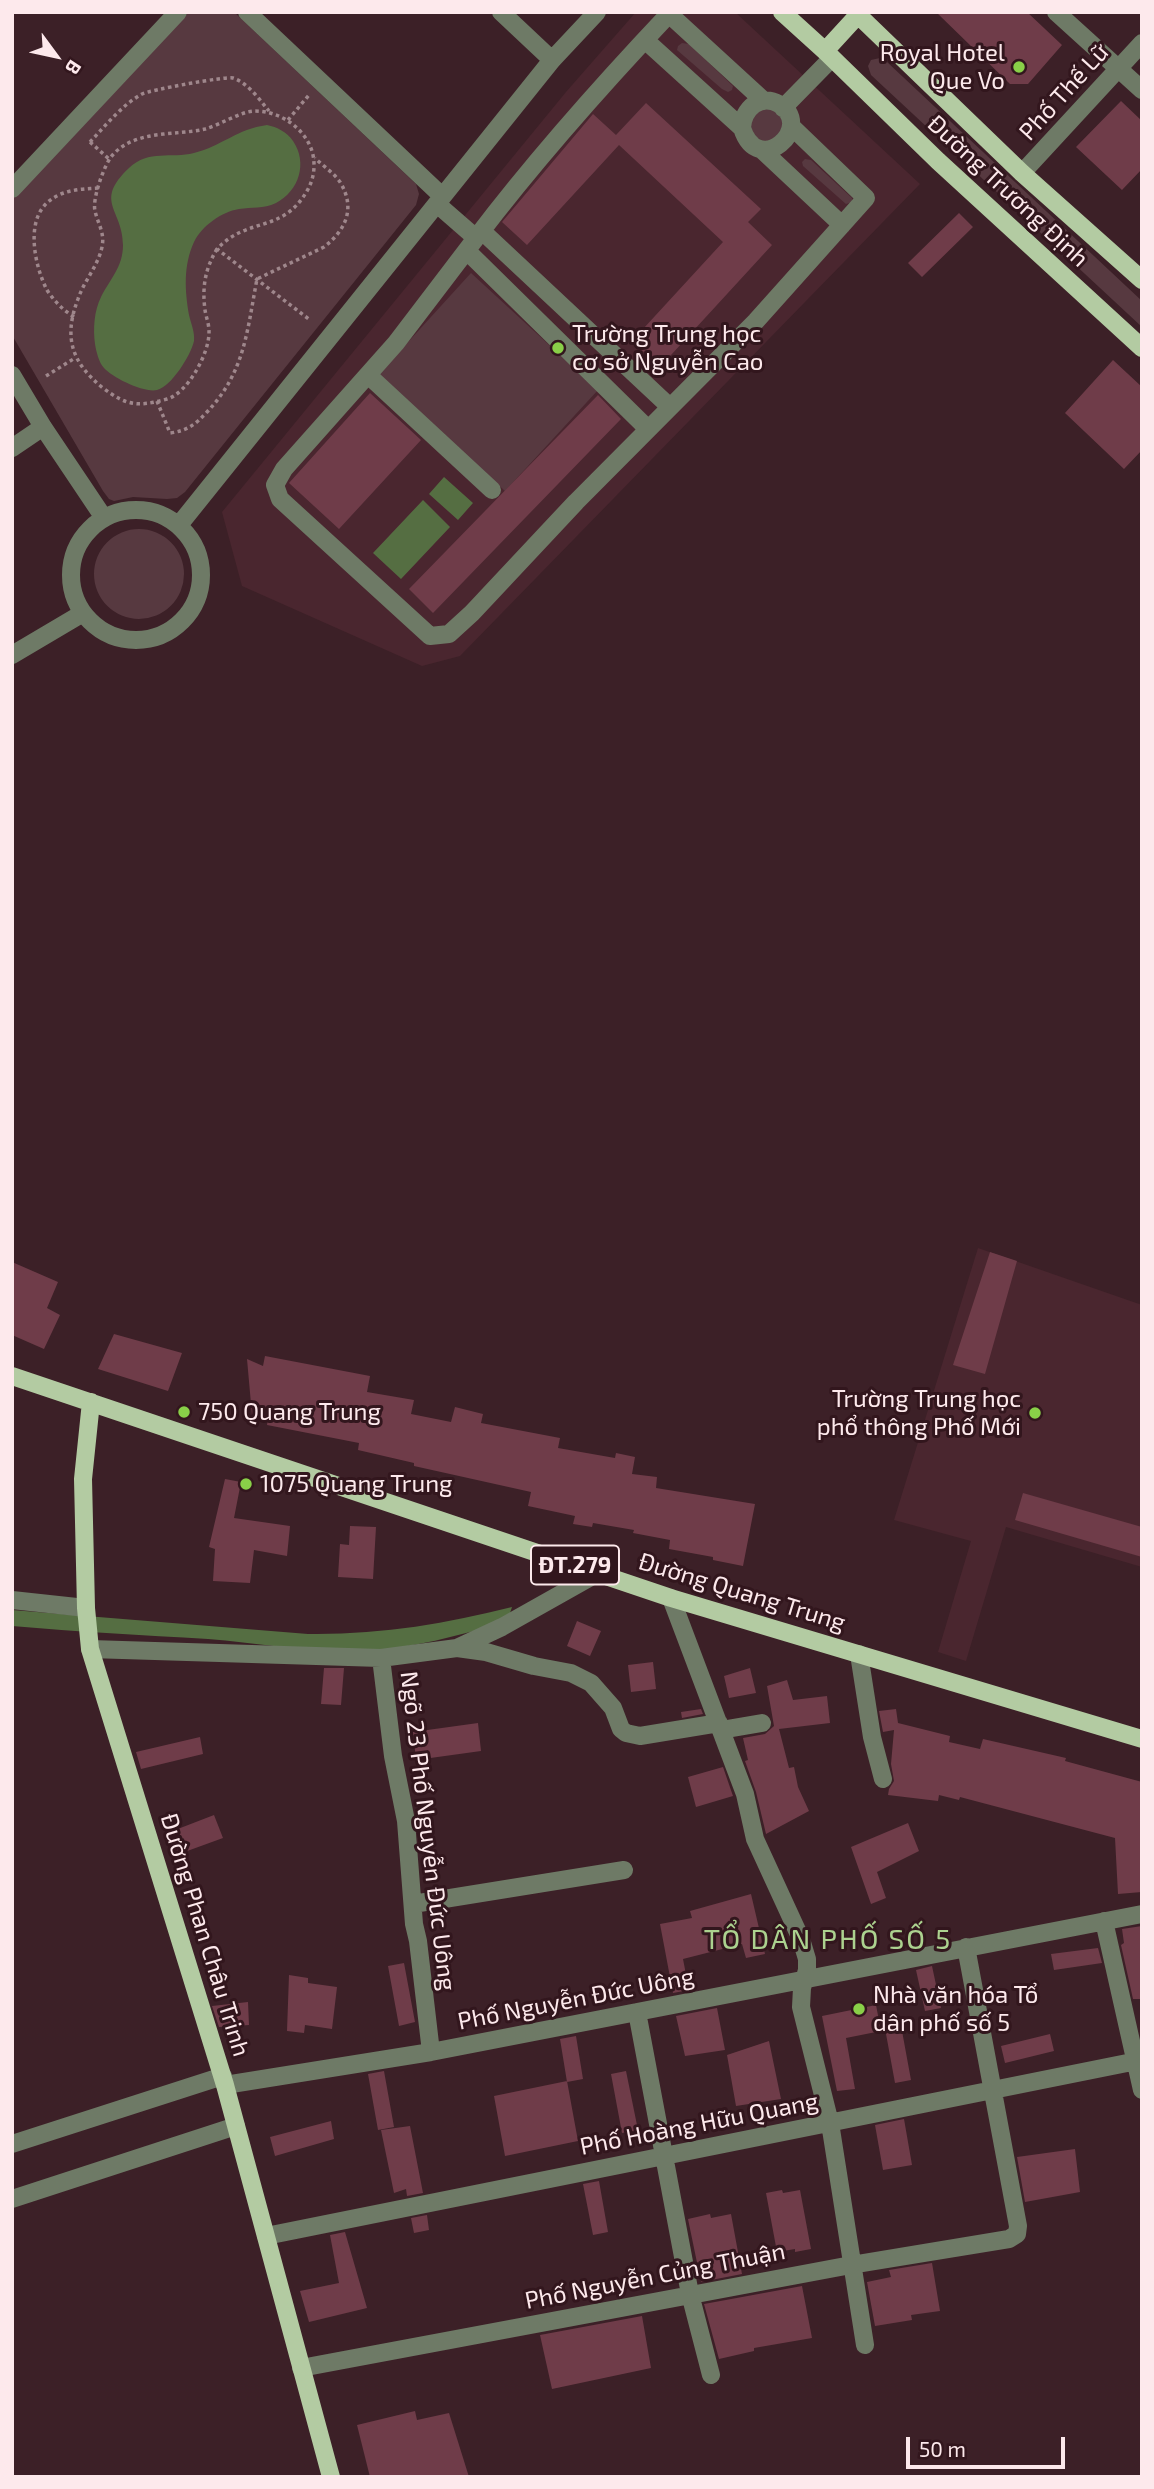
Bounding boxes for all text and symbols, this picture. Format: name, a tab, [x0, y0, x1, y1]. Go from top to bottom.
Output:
north arrow	[21, 21, 91, 91]
street label: Phố Thế Lữ	[1013, 38, 1115, 146]
place label: Royal Hotel Que Vo	[880, 39, 1005, 95]
text: B	[61, 56, 87, 79]
marker: Royal Hotel Que Vo	[1011, 59, 1027, 75]
street label: Đường Trương Định	[922, 109, 1094, 273]
place label: Trường Trung học cơ sở Nguyễn Cao	[572, 320, 763, 376]
marker: Trường Trung học cơ sở Nguyễn Cao	[550, 340, 566, 356]
place label: Trường Trung học phổ thông Phố Mới	[817, 1385, 1021, 1441]
place label: 750 Quang Trung	[198, 1398, 381, 1426]
marker: 750 Quang Trung	[176, 1404, 192, 1420]
marker: Trường Trung học phổ thông Phố Mới	[1027, 1405, 1043, 1421]
place label: 1075 Quang Trung	[260, 1470, 452, 1498]
marker: 1075 Quang Trung	[238, 1476, 254, 1492]
road number: ĐT.279	[531, 1546, 619, 1584]
street label: Đường Quang Trung	[635, 1547, 849, 1637]
street label: Ngõ 23 Phố Nguyễn Đức Uông	[394, 1670, 462, 1992]
street label: Đường Phan Châu Trinh	[154, 1810, 256, 2060]
district label: TỔ DÂN PHỐ SỐ 5	[706, 1923, 950, 1957]
street label: Phố Nguyễn Đức Uông	[455, 1962, 697, 2036]
place label: Nhà văn hóa Tổ dân phố số 5	[873, 1981, 1038, 2037]
marker: Nhà văn hóa Tổ dân phố số 5	[851, 2001, 867, 2017]
street label: Phố Hoàng Hữu Quang	[577, 2087, 821, 2161]
street label: Phố Nguyễn Củng Thuận	[522, 2237, 788, 2315]
scale bar	[909, 2422, 1068, 2466]
text: 50 m	[919, 2436, 966, 2461]

